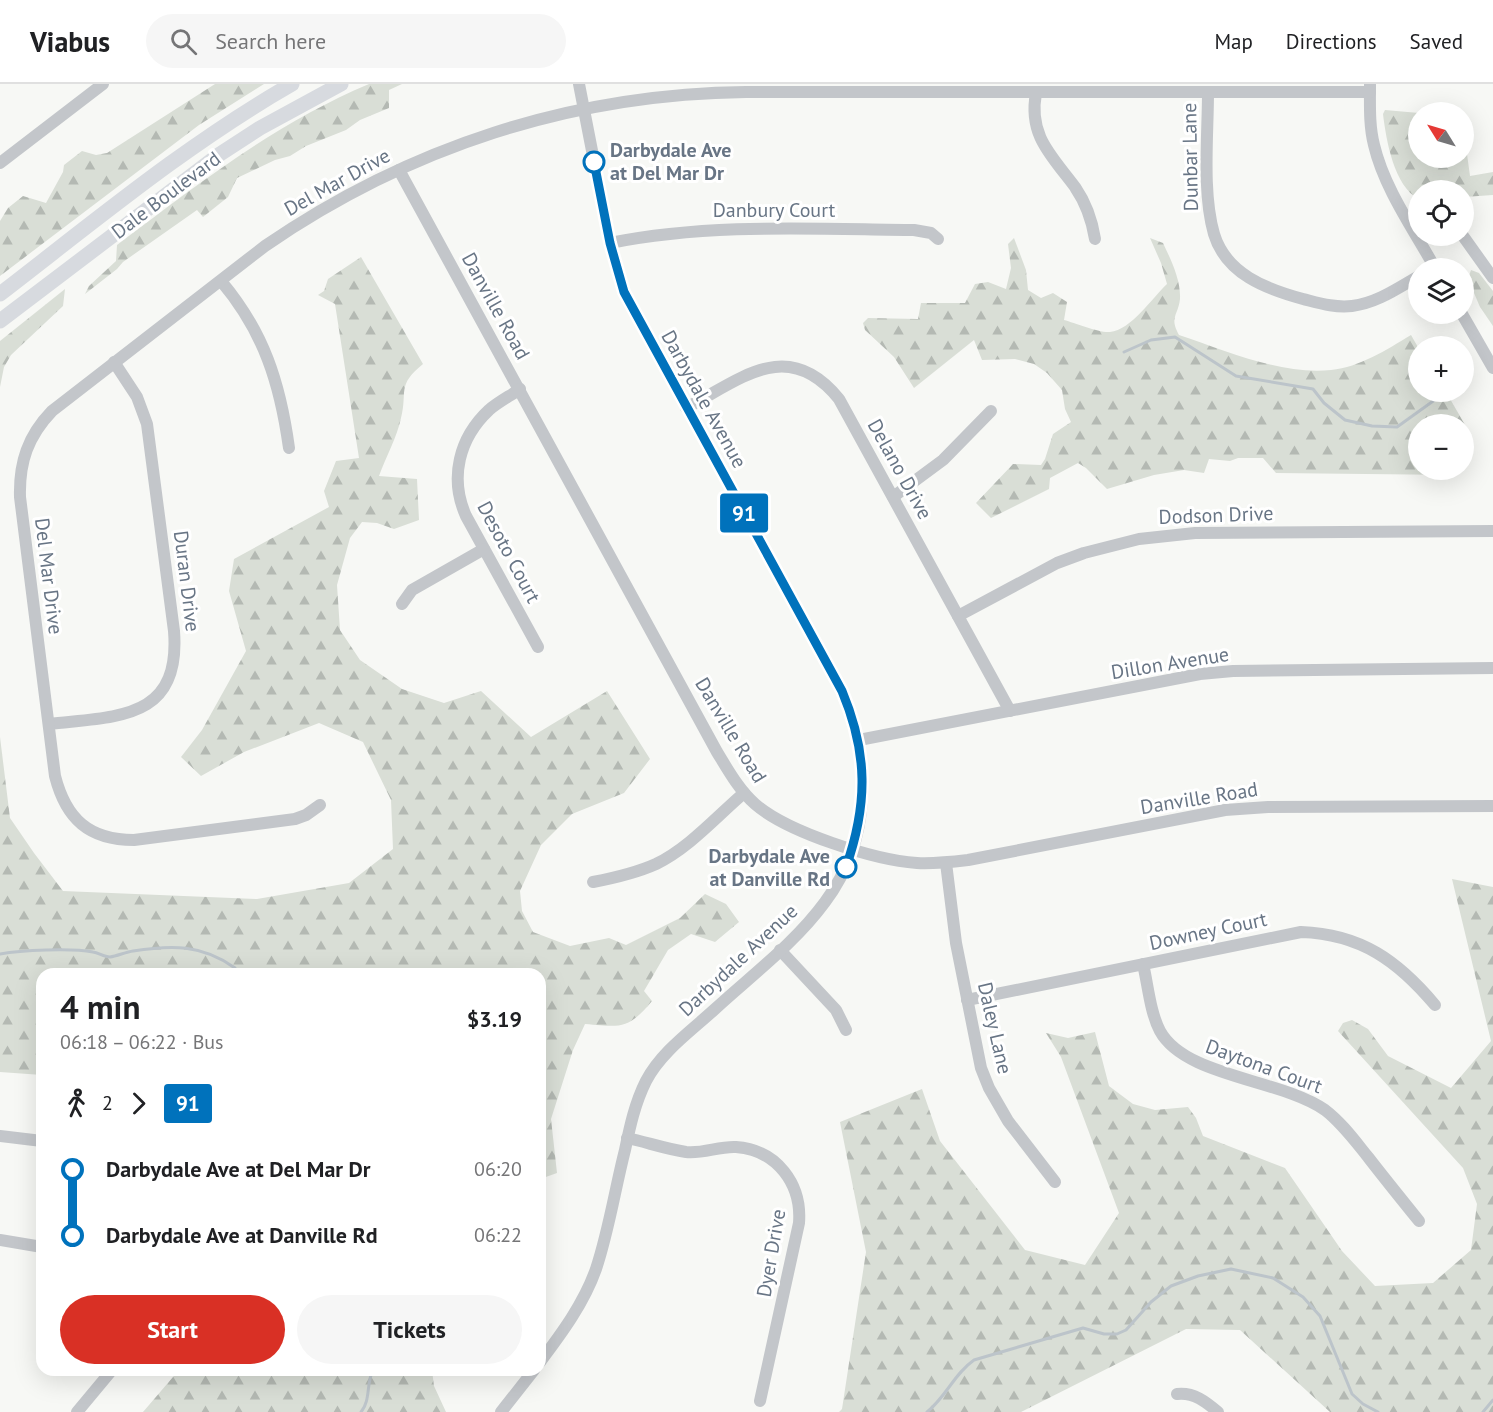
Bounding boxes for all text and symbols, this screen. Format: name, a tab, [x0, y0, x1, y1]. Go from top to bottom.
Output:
search box	[146, 14, 566, 68]
text: Viabus	[30, 23, 110, 60]
icon: search	[167, 25, 200, 58]
text: Search here	[215, 27, 326, 55]
text: Map	[1214, 28, 1253, 55]
text: Directions	[1286, 28, 1377, 55]
text: Saved	[1410, 28, 1463, 55]
street label: Dunbar Lane	[1176, 102, 1204, 212]
north arrow	[1408, 102, 1474, 168]
map controls	[1408, 102, 1474, 480]
place label: Darbydale Ave at Del Mar Dr	[610, 137, 731, 186]
street label: Del Mar Drive	[279, 142, 395, 222]
street label: Dale Boulevard	[106, 145, 226, 245]
marker: Darbydale Ave at Del Mar Dr	[583, 151, 605, 173]
button: locate	[1408, 180, 1474, 246]
street label: Danbury Court	[713, 197, 836, 223]
street label: Danville Road	[456, 248, 536, 364]
button: layers	[1408, 258, 1474, 324]
street label: Darbydale Avenue	[655, 326, 753, 472]
button: +	[1408, 336, 1474, 402]
street label: Delano Drive	[862, 414, 938, 524]
button: −	[1408, 414, 1474, 480]
line badge: 91	[717, 494, 771, 532]
street label: Desoto Court	[471, 497, 547, 607]
text: 91	[732, 500, 756, 527]
street label: Dodson Drive	[1158, 500, 1274, 530]
street label: Del Mar Drive	[29, 516, 69, 636]
street label: Duran Drive	[168, 529, 206, 633]
street label: Dillon Avenue	[1109, 641, 1231, 685]
street label: Danville Road	[689, 673, 773, 787]
street label: Danville Road	[1138, 776, 1260, 820]
place label: Darbydale Ave at Danville Rd	[709, 843, 830, 892]
marker: Darbydale Ave at Danville Rd	[835, 856, 857, 878]
street label: Darbydale Avenue	[673, 898, 803, 1022]
street label: Downey Court	[1147, 906, 1269, 956]
street label: Daley Lane	[972, 980, 1018, 1076]
text: 4 min	[60, 985, 141, 1028]
text: $3.19	[467, 1005, 522, 1033]
text: 06:18 – 06:22 · Bus	[60, 1029, 224, 1055]
street label: Daytona Court	[1202, 1033, 1326, 1099]
icon: walk	[60, 1087, 93, 1120]
icon: forward	[122, 1087, 155, 1120]
text: 2	[102, 1090, 113, 1116]
text: 91	[176, 1090, 200, 1117]
text: Darbydale Ave at Del Mar Dr	[106, 1155, 371, 1183]
text: 06:20	[474, 1156, 522, 1182]
street label: Dyer Drive	[750, 1207, 792, 1299]
text: Darbydale Ave at Danville Rd	[106, 1221, 378, 1249]
text: 06:22	[474, 1222, 522, 1248]
button: Start	[60, 1295, 285, 1364]
button: Tickets	[297, 1295, 522, 1364]

